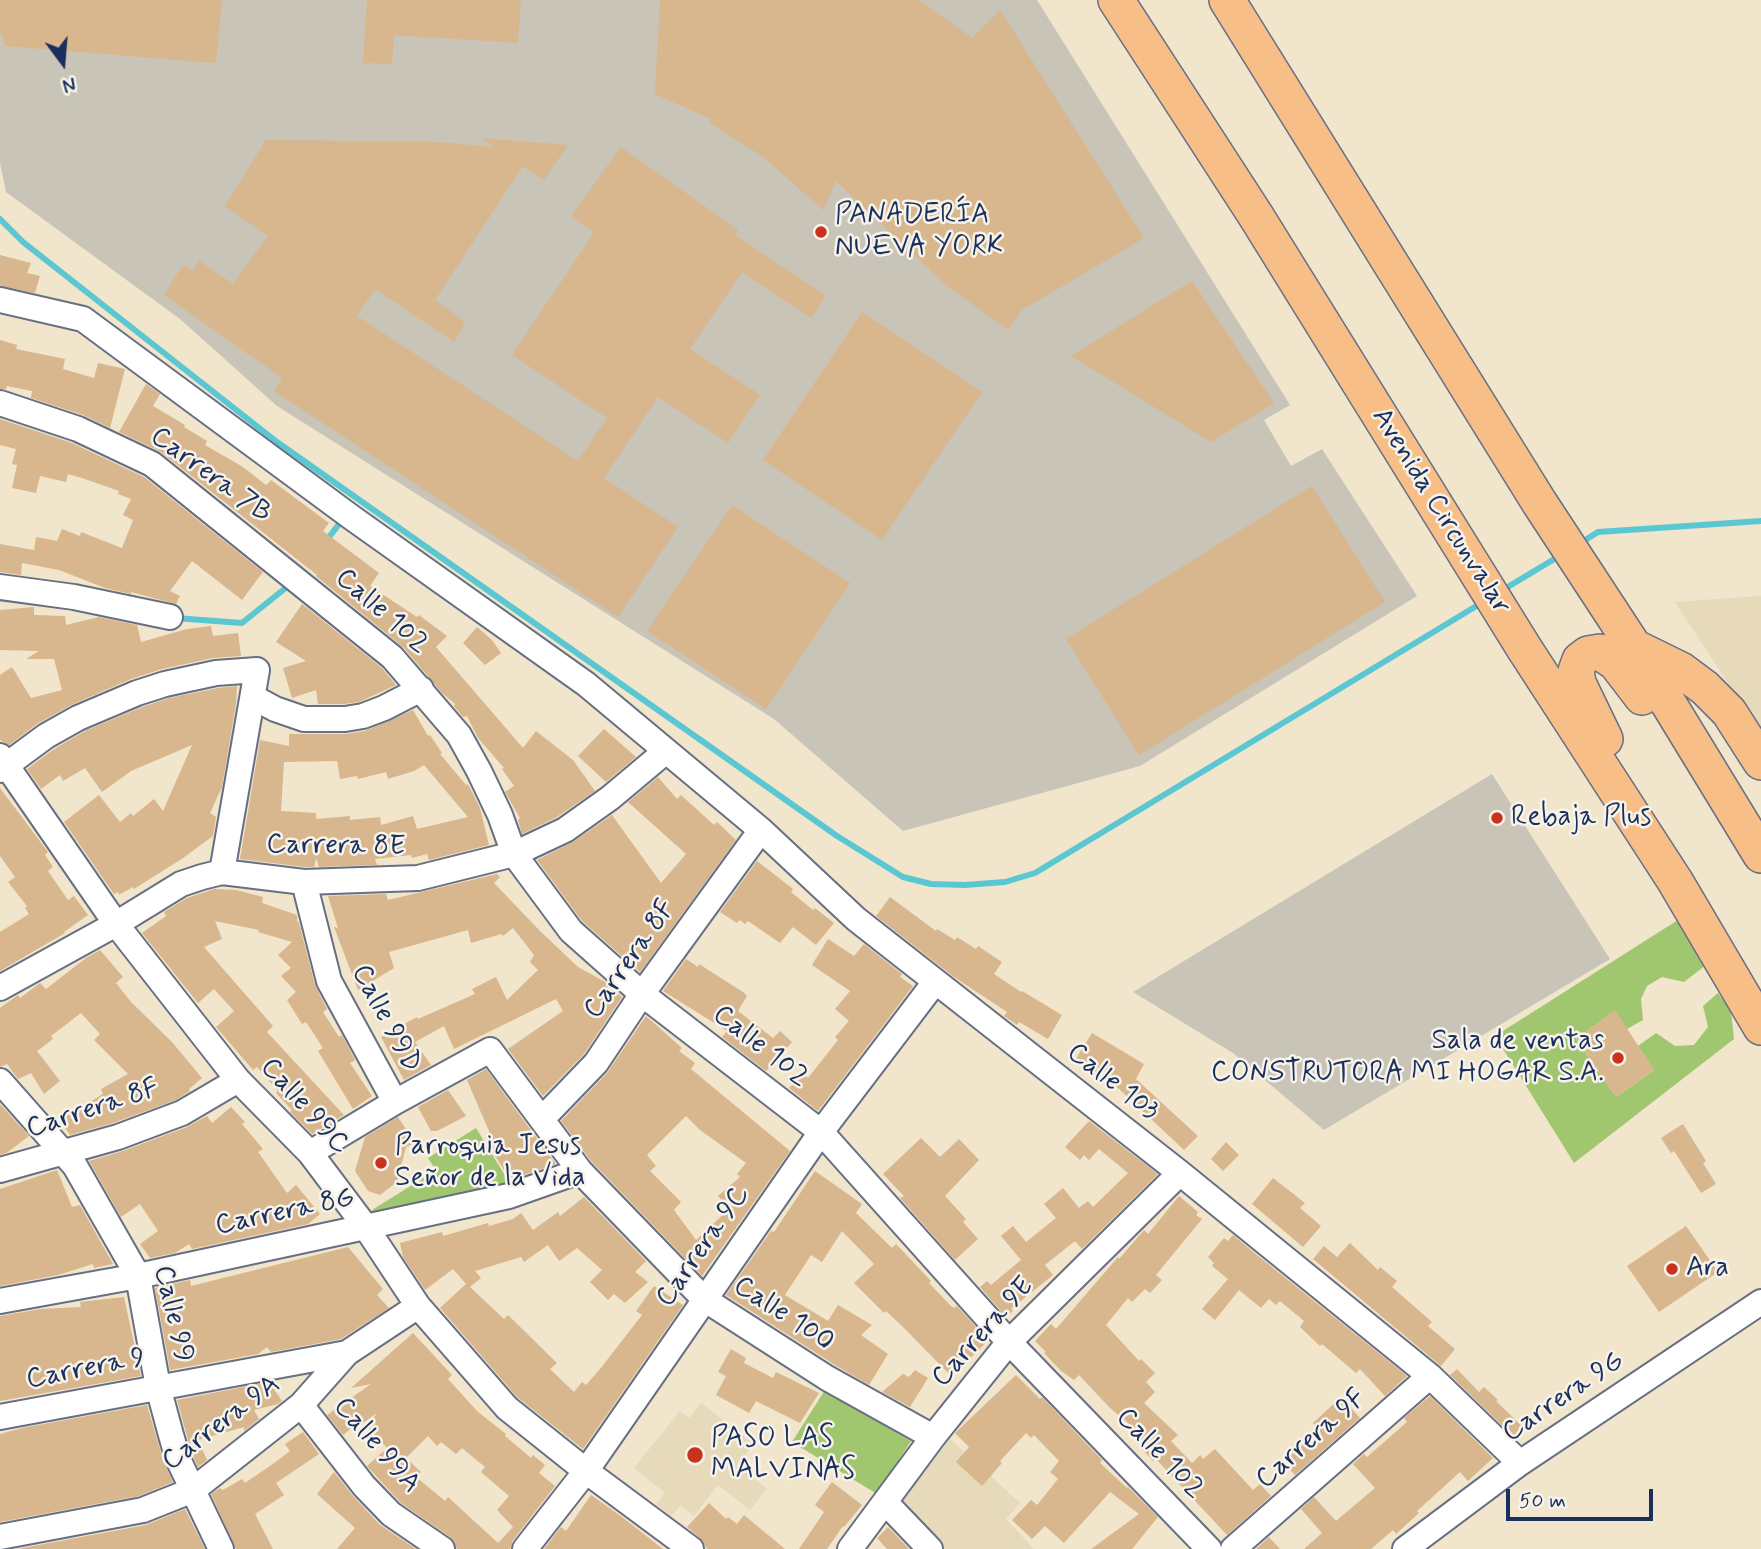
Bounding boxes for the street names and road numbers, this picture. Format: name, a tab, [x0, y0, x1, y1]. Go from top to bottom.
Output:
street label: Avenida Circunvalar	[1363, 402, 1517, 622]
street label: Carrera 7B	[143, 421, 277, 531]
street label: Calle 102	[327, 562, 435, 662]
street label: Carrera 8E	[266, 829, 406, 865]
street label: Carrera 8F	[578, 894, 684, 1026]
street label: Calle 99D	[343, 959, 427, 1079]
street label: Calle 102	[705, 999, 815, 1095]
street label: Calle 103	[1059, 1037, 1165, 1129]
street label: Calle 99C	[252, 1052, 356, 1162]
street label: Carrera 8F	[22, 1073, 164, 1147]
street label: Carrera 9C	[650, 1180, 758, 1314]
street label: Carrera 8G	[212, 1182, 358, 1244]
street label: Calle 99	[145, 1262, 199, 1366]
street label: Calle 100	[726, 1270, 840, 1360]
street label: Carrera 9E	[926, 1271, 1042, 1395]
street label: Carrera 9	[24, 1342, 148, 1398]
street label: Carrera 9G	[1497, 1345, 1631, 1451]
street label: Carrera 9A	[156, 1369, 288, 1479]
street label: Carrera 9F	[1250, 1383, 1374, 1497]
street label: Calle 99A	[325, 1391, 427, 1501]
street label: Calle 102	[1108, 1402, 1210, 1506]

